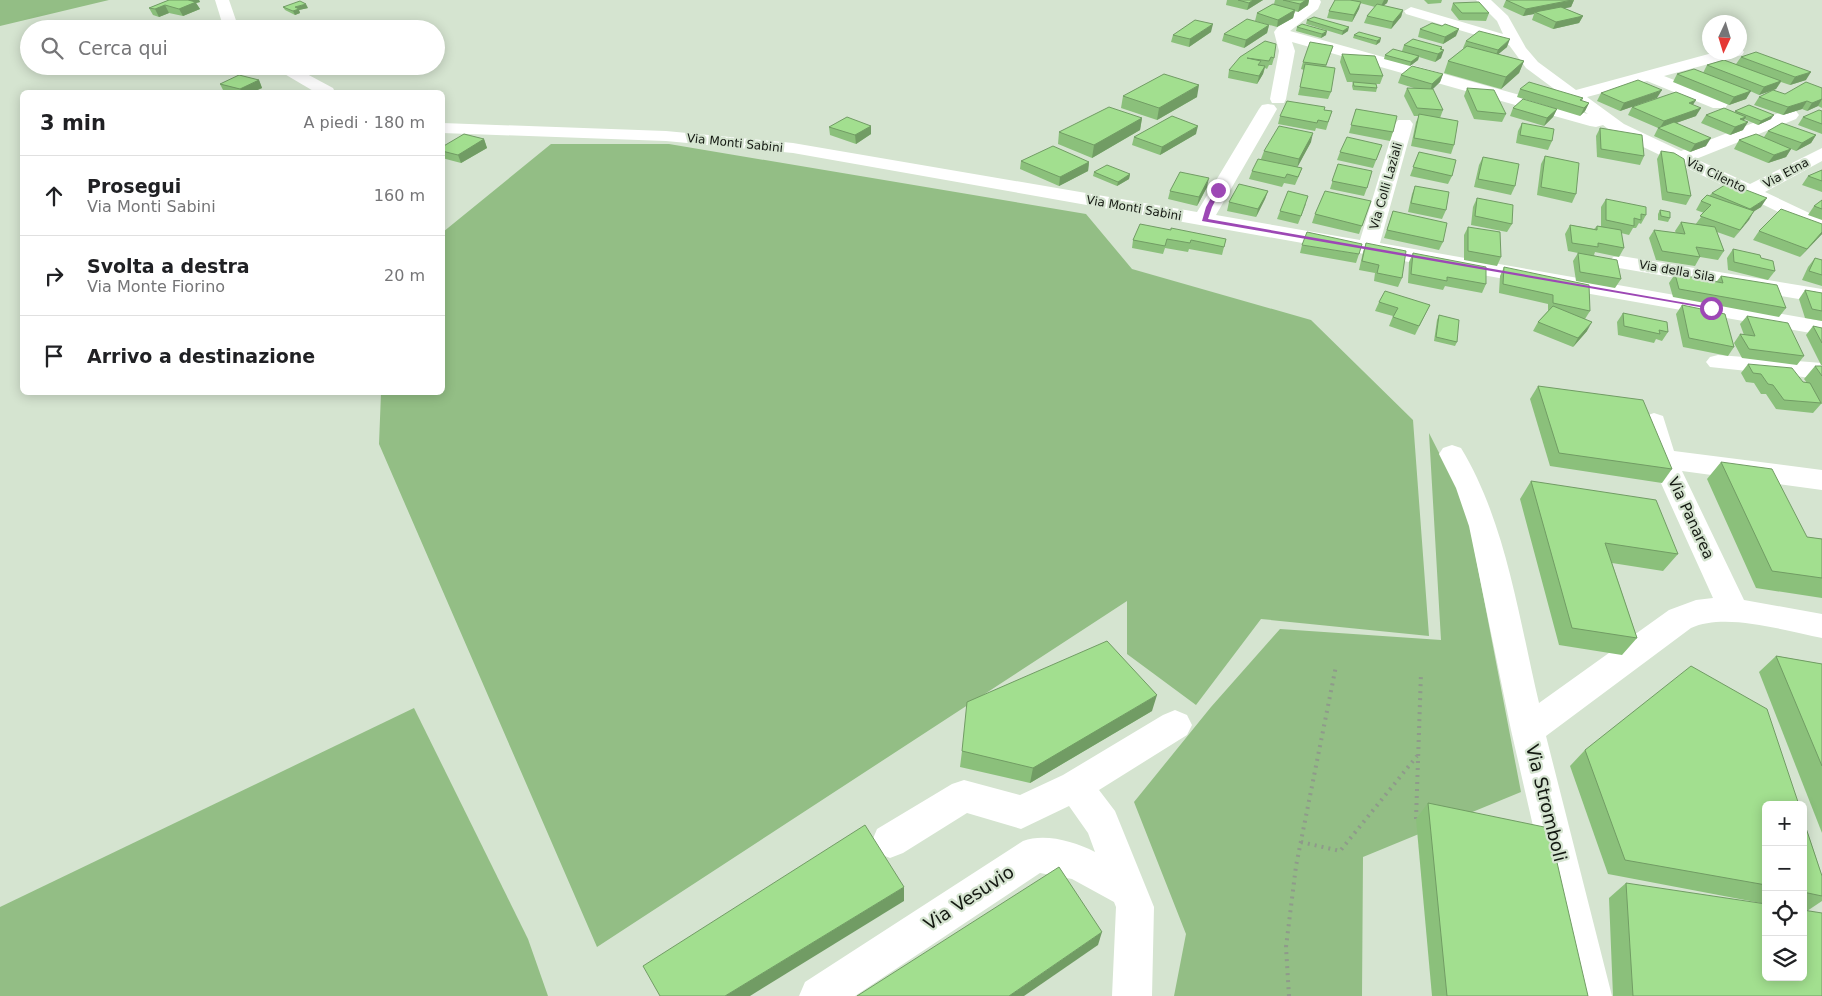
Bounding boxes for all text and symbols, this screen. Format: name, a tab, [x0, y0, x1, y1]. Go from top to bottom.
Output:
north arrow	[1702, 15, 1747, 60]
search box	[20, 20, 445, 75]
icon: search	[38, 34, 66, 62]
text: Cerca qui	[78, 37, 168, 59]
text: 3 min	[40, 111, 106, 135]
text: A piedi · 180 m	[303, 113, 425, 132]
street label: Via Monti Sabini	[686, 131, 784, 155]
street label: Via Colli Laziali	[1367, 141, 1405, 231]
street label: Via Cilento	[1684, 155, 1748, 195]
street label: Via Etna	[1761, 155, 1811, 191]
text: Prosegui	[87, 175, 181, 197]
route end	[1207, 179, 1230, 202]
icon: ahead	[40, 182, 68, 210]
text: 160 m	[374, 186, 425, 205]
street label: Via Monti Sabini	[1085, 193, 1183, 223]
text: Via Monti Sabini	[87, 197, 216, 216]
text: Svolta a destra	[87, 255, 250, 277]
street label: Via della Sila	[1638, 257, 1716, 285]
icon: right	[40, 262, 68, 290]
text: 20 m	[384, 266, 425, 285]
text: Via Monte Fiorino	[87, 277, 225, 296]
route start	[1700, 297, 1723, 320]
icon: arrive	[40, 342, 68, 370]
text: Arrivo a destinazione	[87, 345, 315, 367]
street label: Via Panarea	[1664, 474, 1718, 562]
street label: Via Stromboli	[1522, 742, 1571, 864]
map controls	[1762, 801, 1807, 981]
button: +	[1762, 801, 1807, 846]
button: −	[1762, 846, 1807, 891]
street label: Via Vesuvio	[920, 861, 1018, 934]
button: locate	[1762, 891, 1807, 936]
button: layers	[1762, 936, 1807, 981]

